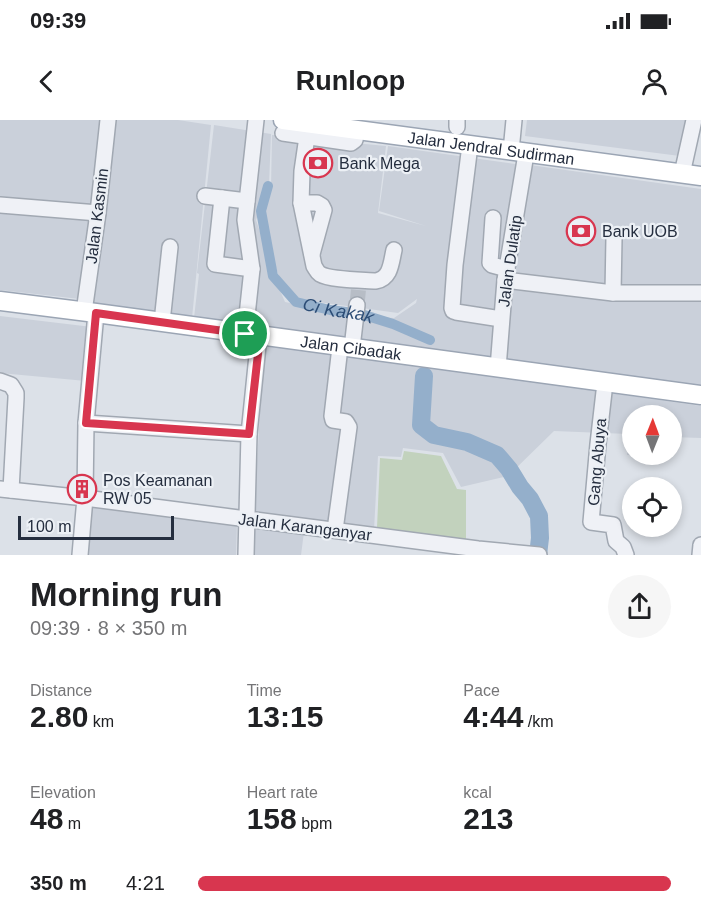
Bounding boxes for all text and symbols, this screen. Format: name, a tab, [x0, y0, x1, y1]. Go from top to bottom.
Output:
text: 09:39	[30, 8, 86, 33]
icon: back	[30, 65, 63, 98]
icon: person	[638, 65, 671, 98]
text: Runloop	[296, 66, 405, 96]
street label: Jalan Jendral Sudirman	[407, 128, 576, 167]
bank icon: Bank Mega	[302, 147, 334, 179]
place label: Bank Mega	[339, 155, 420, 172]
street label: Jalan Kasmin	[83, 167, 111, 265]
street label: Jalan Dulatip	[495, 214, 525, 308]
bank icon: Bank UOB	[565, 215, 597, 247]
place label: Bank UOB	[602, 223, 678, 240]
water label: Ci Kakak	[301, 294, 377, 328]
pin	[219, 308, 270, 359]
icon: arrive	[228, 317, 261, 350]
street label: Jalan Cibadak	[299, 332, 403, 363]
north arrow	[622, 405, 682, 465]
map controls	[622, 405, 682, 537]
street label: Gang Abuya	[585, 417, 609, 507]
place label: Pos Keamanan RW 05	[103, 472, 212, 507]
building icon: Pos Keamanan RW 05	[66, 473, 98, 505]
button: locate	[622, 477, 682, 537]
street label: Jalan Karanganyar	[237, 510, 373, 544]
scale bar	[18, 513, 174, 540]
text: 100 m	[27, 518, 71, 535]
button: share	[608, 575, 671, 638]
text: Morning run	[30, 576, 222, 613]
text: 09:39 · 8 × 350 m	[30, 617, 187, 639]
text: Distance	[30, 682, 92, 699]
text: Time	[247, 682, 282, 699]
text: Pace	[463, 682, 500, 699]
text: 2.80	[30, 700, 88, 733]
text: 13:15	[247, 700, 323, 733]
text: 4:44	[463, 700, 523, 733]
text: km	[88, 713, 114, 730]
text: /km	[523, 713, 554, 730]
text: Elevation	[30, 784, 96, 801]
text: Heart rate	[247, 784, 318, 801]
text: kcal	[463, 784, 492, 801]
text: 48	[30, 802, 63, 835]
text: 158	[247, 802, 297, 835]
text: 213	[463, 802, 513, 835]
text: m	[63, 815, 81, 832]
text: bpm	[297, 815, 332, 832]
text: 350 m	[30, 872, 87, 894]
text: 4:21	[126, 872, 165, 894]

